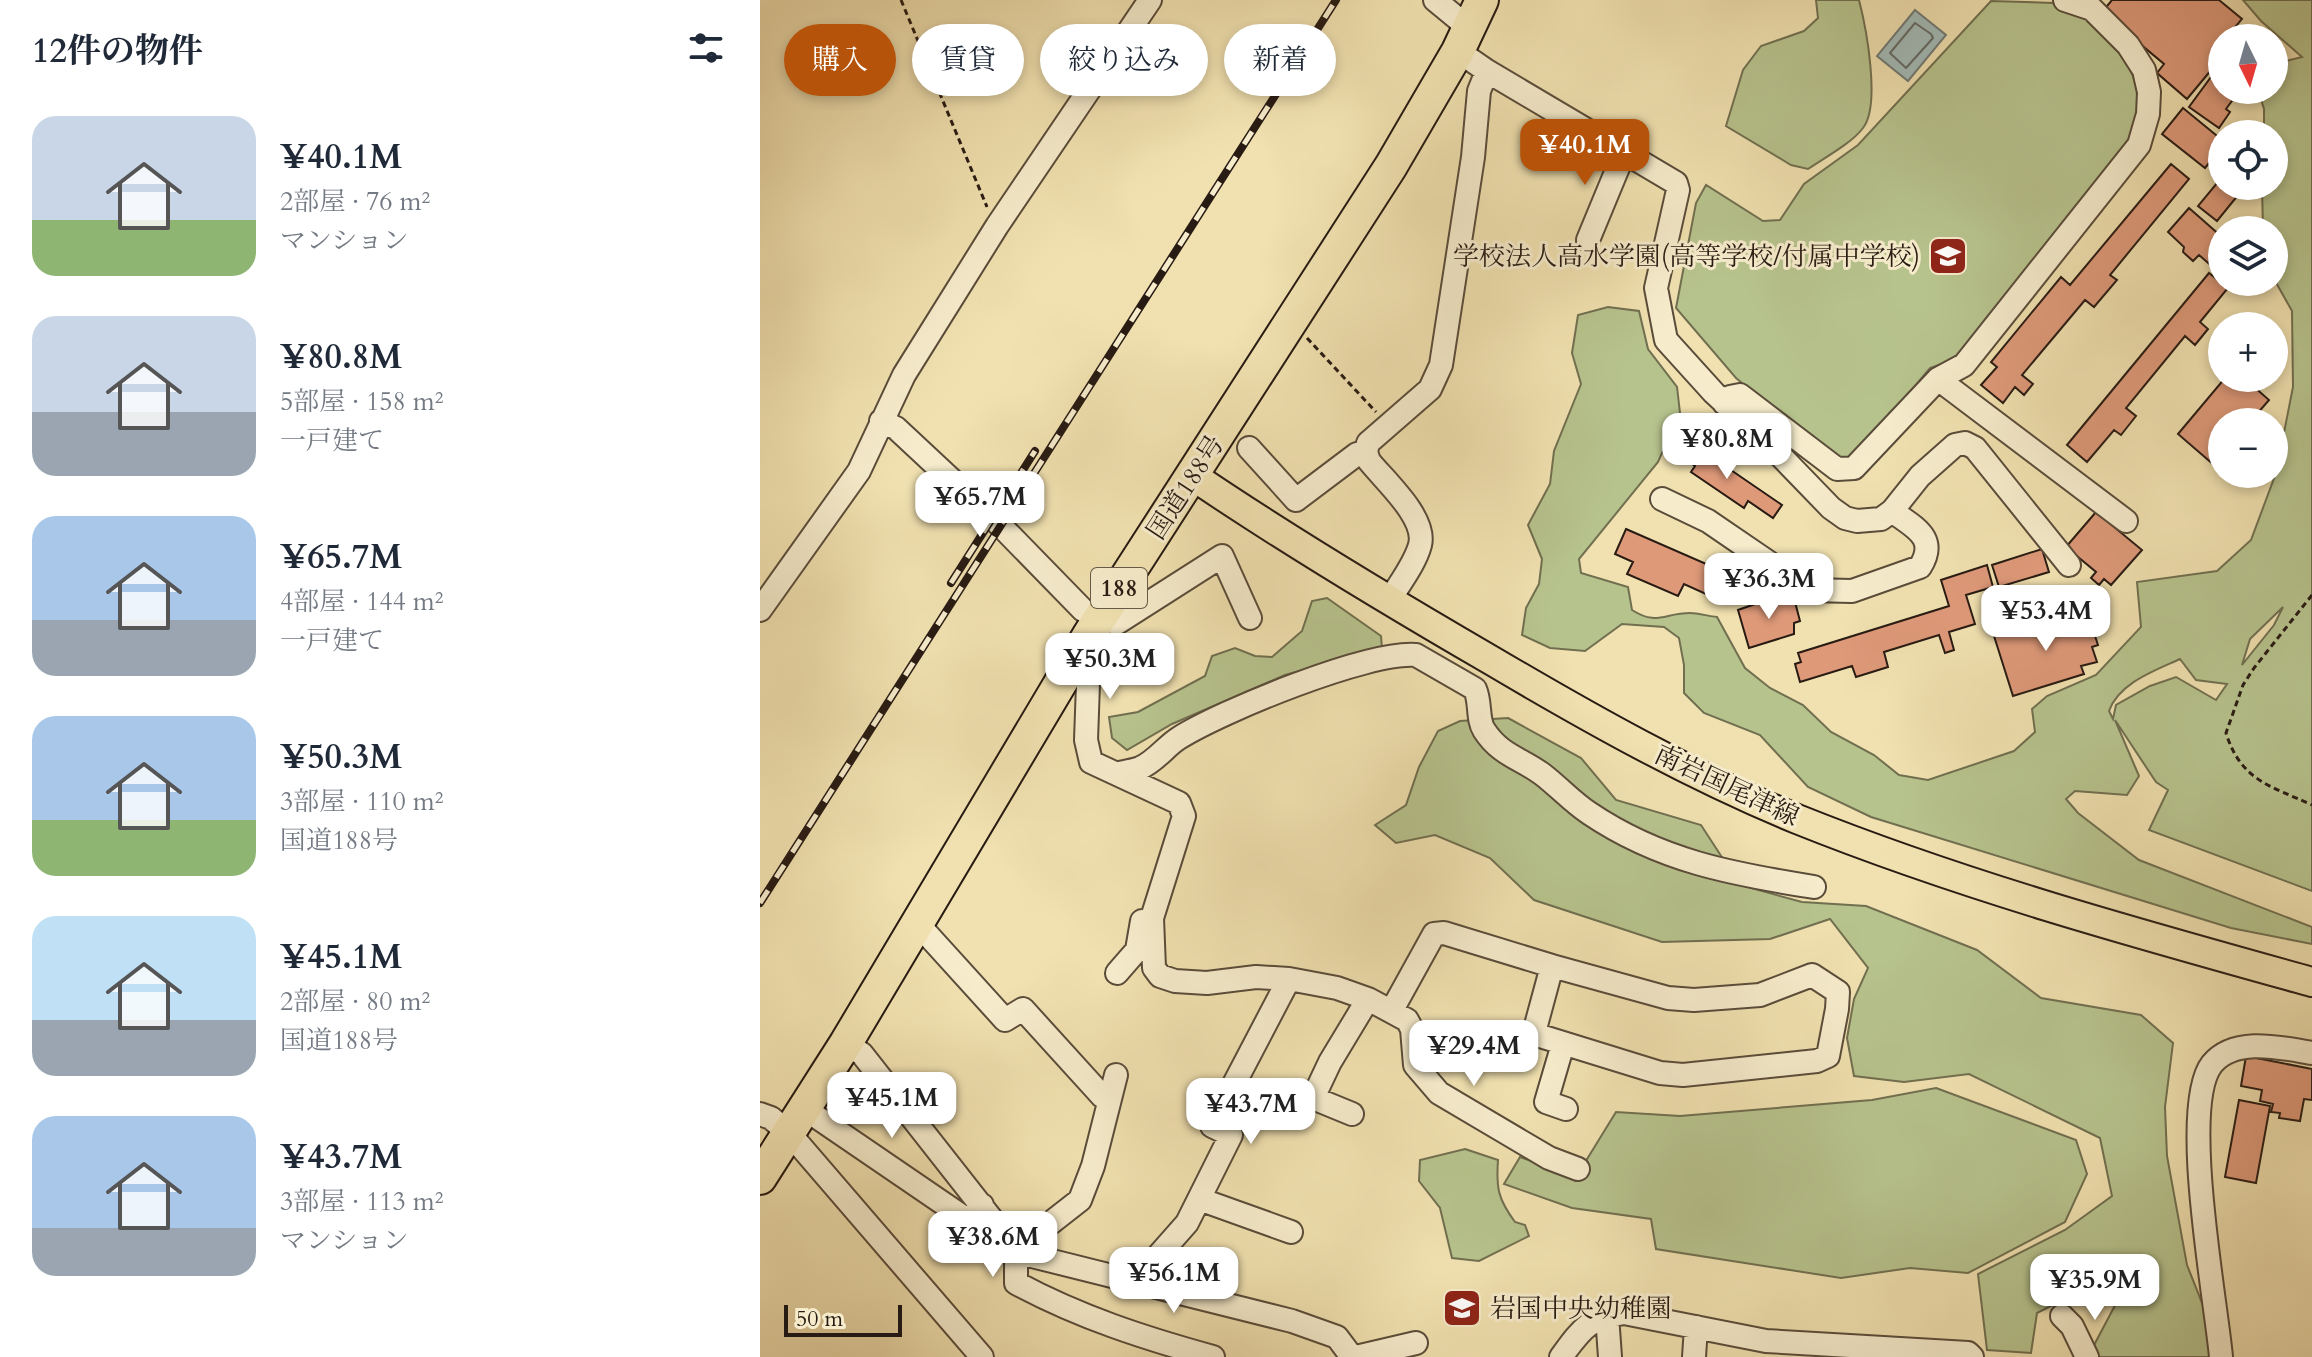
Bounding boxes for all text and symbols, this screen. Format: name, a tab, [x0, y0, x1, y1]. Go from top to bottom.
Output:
chip: 購入	[784, 24, 896, 96]
chip: 賃貸	[912, 24, 1024, 96]
chip: 絞り込み	[1040, 24, 1208, 96]
chip: 新着	[1224, 24, 1336, 96]
north arrow	[2208, 24, 2288, 104]
map controls	[2208, 24, 2288, 488]
icon: filters	[684, 26, 728, 70]
text: 12件の物件	[32, 28, 203, 74]
pin: ¥40.1M	[1520, 119, 1650, 187]
button: locate	[2208, 120, 2288, 200]
text: ¥40.1M	[1538, 127, 1632, 162]
text: ¥40.1M	[280, 134, 402, 180]
icon: home	[96, 148, 192, 244]
text: 2部屋 · 76 m²	[280, 184, 430, 219]
button: layers	[2208, 216, 2288, 296]
text: マンション	[280, 223, 409, 258]
school or university icon: 学校法人高水学園(高等学校/付属中学校)	[1927, 235, 1969, 277]
place label: 学校法人高水学園(高等学校/付属中学校)	[1453, 239, 1920, 274]
button: +	[2208, 312, 2288, 392]
text: ¥80.8M	[280, 334, 402, 380]
icon: home	[96, 348, 192, 444]
text: 5部屋 · 158 m²	[280, 384, 444, 419]
button: −	[2208, 408, 2288, 488]
pin: ¥80.8M	[1662, 413, 1792, 481]
text: ¥80.8M	[1680, 421, 1774, 456]
text: 一戸建て	[280, 423, 384, 458]
street label: 国道188号	[1139, 428, 1232, 546]
pin: ¥65.7M	[915, 471, 1045, 539]
text: ¥65.7M	[933, 479, 1027, 514]
text: ¥65.7M	[280, 534, 402, 580]
icon: home	[96, 548, 192, 644]
pin: ¥36.3M	[1704, 553, 1834, 621]
text: ¥36.3M	[1722, 561, 1816, 596]
road number: 188	[1091, 568, 1147, 608]
text: 4部屋 · 144 m²	[280, 584, 444, 619]
pin: ¥53.4M	[1981, 585, 2111, 653]
text: ¥53.4M	[1999, 593, 2093, 628]
text: 一戸建て	[280, 623, 384, 658]
pin: ¥50.3M	[1045, 633, 1175, 701]
text: ¥50.3M	[1063, 641, 1157, 676]
text: ¥50.3M	[280, 734, 402, 780]
street label: 南岩国尾津線	[1649, 737, 1805, 834]
icon: home	[96, 748, 192, 844]
text: 3部屋 · 110 m²	[280, 784, 444, 819]
text: 国道188号	[280, 823, 398, 858]
text: ¥45.1M	[280, 934, 402, 980]
icon: home	[96, 948, 192, 1044]
text: 2部屋 · 80 m²	[280, 984, 430, 1019]
pin: ¥29.4M	[1409, 1020, 1539, 1088]
text: 国道188号	[280, 1023, 398, 1058]
text: ¥29.4M	[1427, 1028, 1521, 1063]
pin: ¥45.1M	[827, 1072, 957, 1140]
pin: ¥43.7M	[1186, 1078, 1316, 1146]
text: ¥45.1M	[845, 1080, 939, 1115]
text: ¥43.7M	[1204, 1086, 1298, 1121]
text: ¥43.7M	[280, 1134, 402, 1180]
icon: home	[96, 1148, 192, 1244]
text: 3部屋 · 113 m²	[280, 1184, 444, 1219]
pin: ¥38.6M	[928, 1211, 1058, 1279]
text: ¥38.6M	[946, 1219, 1040, 1254]
text: マンション	[280, 1223, 409, 1258]
pin: ¥56.1M	[1109, 1247, 1239, 1315]
pin: ¥35.9M	[2030, 1254, 2160, 1322]
text: ¥56.1M	[1127, 1255, 1221, 1290]
text: ¥35.9M	[2048, 1262, 2142, 1297]
school or university icon: 岩国中央幼稚園	[1441, 1287, 1483, 1329]
place label: 岩国中央幼稚園	[1490, 1291, 1672, 1326]
scale bar	[784, 1301, 902, 1337]
text: 50 m	[796, 1304, 843, 1334]

